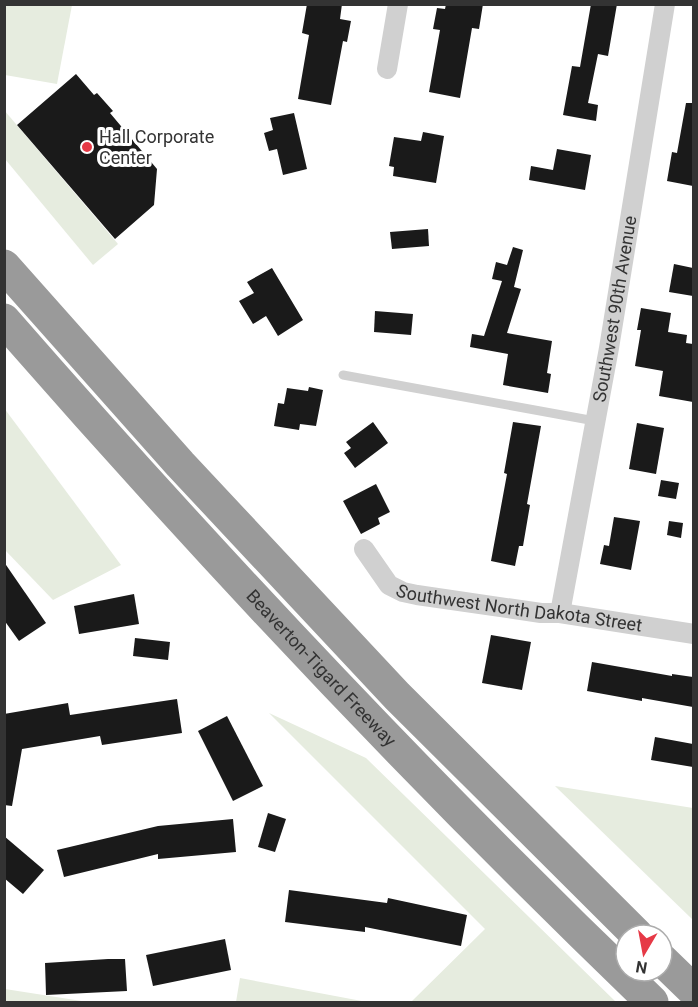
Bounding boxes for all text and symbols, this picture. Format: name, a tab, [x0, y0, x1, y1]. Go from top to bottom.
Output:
place label: Hall Corporate Center	[99, 126, 214, 168]
marker: Hall Corporate Center	[80, 140, 94, 154]
street label: Southwest 90th Avenue	[588, 214, 640, 404]
street label: Southwest North Dakota Street	[393, 579, 644, 636]
street label: Beaverton-Tigard Freeway	[242, 585, 401, 751]
north arrow	[614, 923, 674, 983]
text: N	[634, 957, 649, 978]

